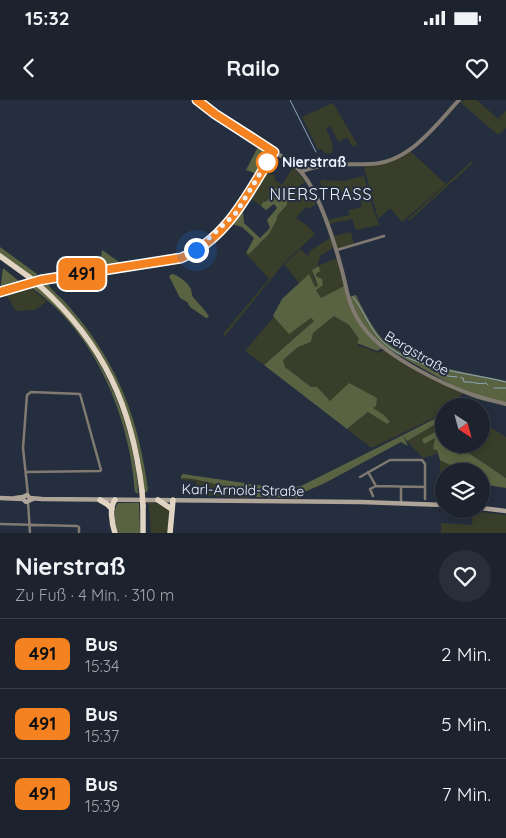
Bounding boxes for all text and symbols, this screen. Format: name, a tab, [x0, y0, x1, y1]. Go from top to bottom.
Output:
text: 15:32	[25, 6, 70, 30]
icon: back	[15, 54, 43, 82]
text: Railo	[226, 54, 280, 82]
icon: heart	[463, 54, 491, 82]
marker: Nierstraß	[256, 151, 278, 173]
place label: Nierstraß	[282, 153, 346, 171]
district label: NIERSTRASS	[269, 184, 373, 204]
your location	[184, 238, 209, 263]
line badge: 491	[53, 258, 111, 290]
text: 491	[68, 262, 96, 285]
street label: Bergstraße	[381, 327, 453, 379]
north arrow	[435, 398, 490, 452]
map controls	[435, 398, 490, 518]
button: layers	[435, 463, 490, 518]
street label: Karl-Arnold-Straße	[181, 480, 305, 500]
button: heart	[439, 550, 491, 602]
text: Nierstraß	[15, 551, 125, 581]
text: Zu Fuß · 4 Min. · 310 m	[15, 585, 174, 605]
text: Bus	[85, 632, 118, 656]
text: 491	[29, 642, 56, 665]
text: 2 Min.	[441, 642, 491, 666]
text: 15:34	[85, 656, 119, 676]
text: Bus	[85, 702, 118, 726]
text: 491	[29, 712, 56, 735]
text: 5 Min.	[441, 712, 491, 736]
text: 15:37	[85, 726, 119, 746]
text: Bus	[85, 772, 118, 796]
text: 491	[29, 782, 56, 805]
text: 7 Min.	[442, 782, 491, 806]
text: 15:39	[85, 796, 120, 816]

